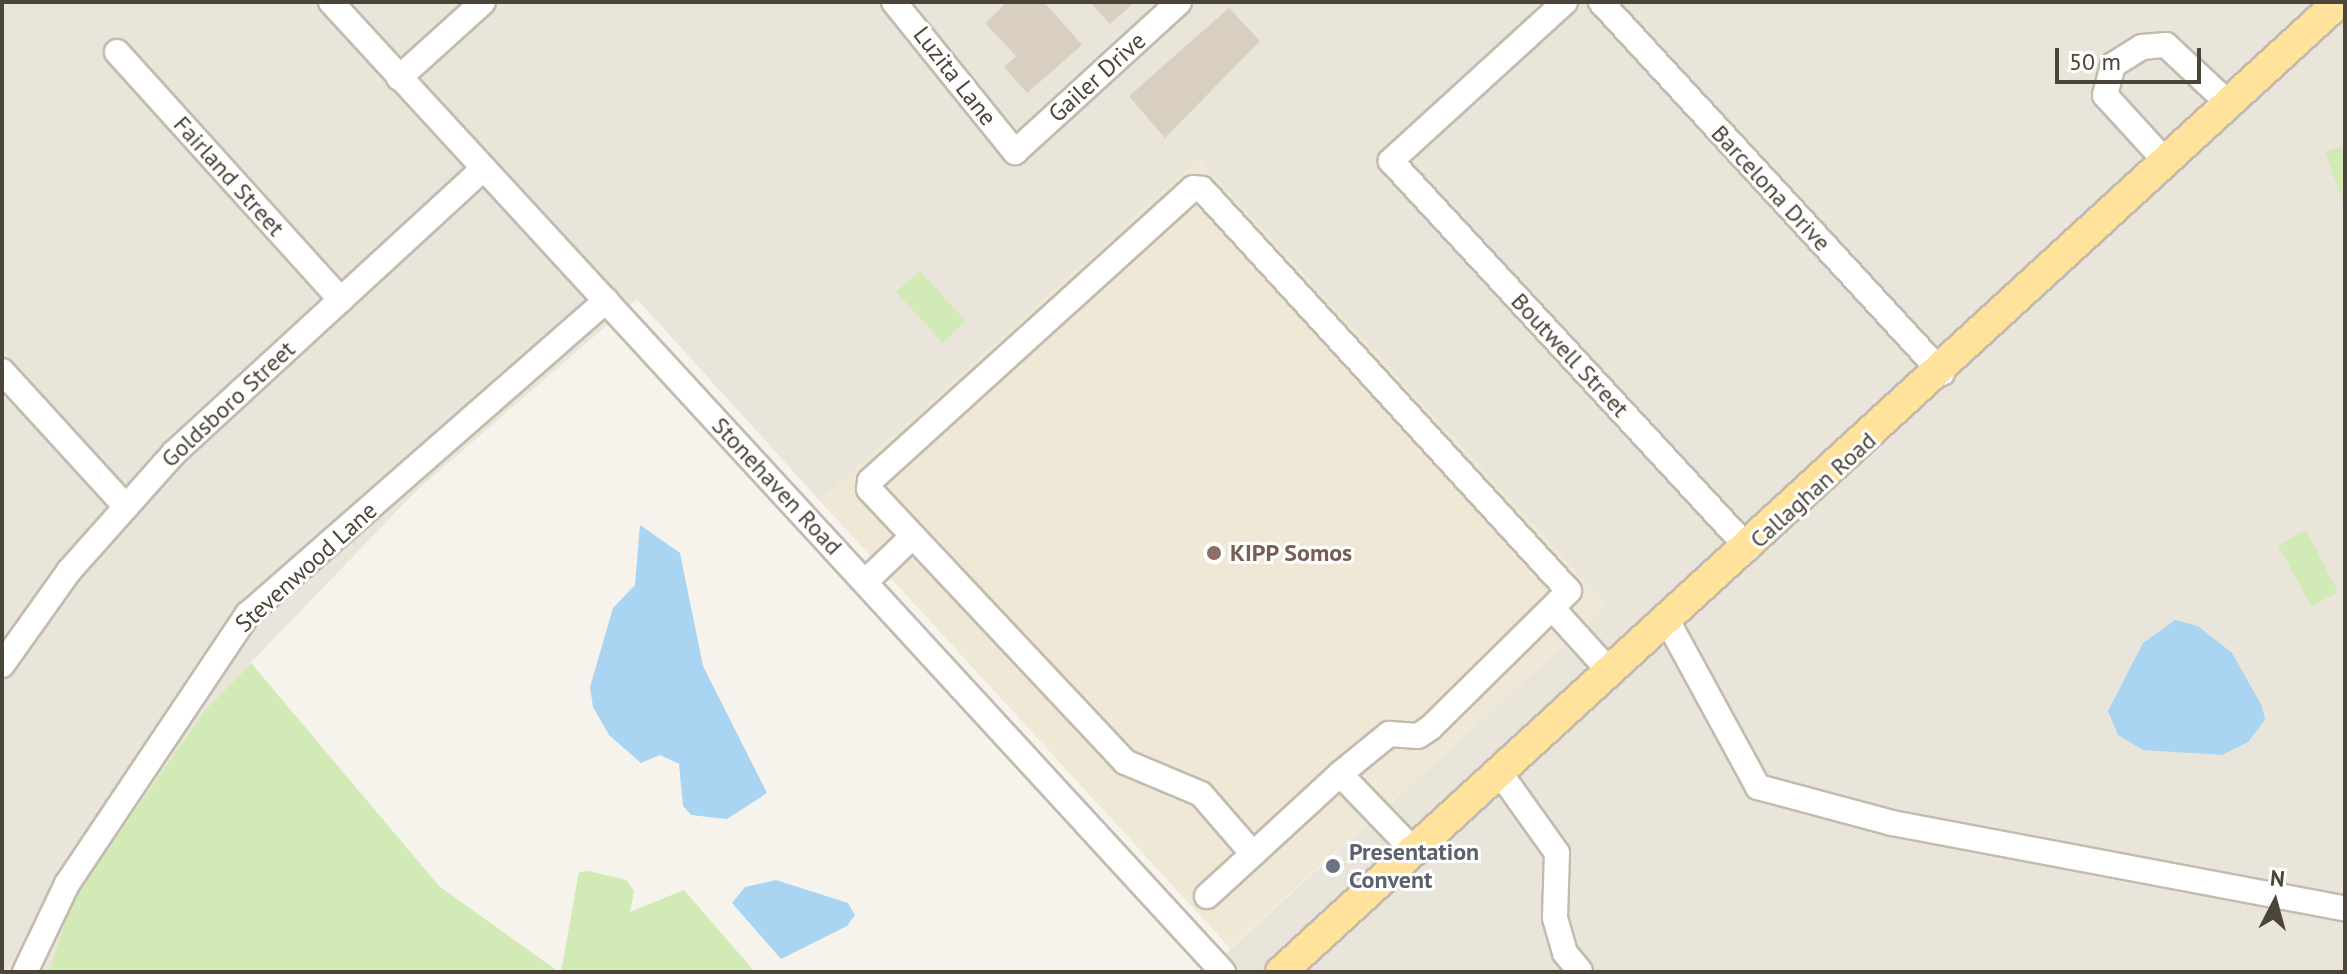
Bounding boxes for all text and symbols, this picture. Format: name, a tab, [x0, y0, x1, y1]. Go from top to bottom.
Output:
street label: Luzita Lane	[907, 21, 1003, 131]
street label: Gailer Drive	[1043, 26, 1151, 128]
scale bar	[2059, 32, 2205, 82]
text: 50 m	[2069, 46, 2121, 77]
street label: Fairland Street	[168, 110, 290, 242]
street label: Barcelona Drive	[1705, 119, 1837, 257]
street label: Boutwell Street	[1505, 287, 1635, 423]
street label: Goldsboro Street	[155, 335, 301, 473]
street label: Stonehaven Road	[706, 411, 848, 561]
street label: Callaghan Road	[1744, 426, 1882, 554]
street label: Stevenwood Lane	[229, 496, 383, 638]
place label: KIPP Somos	[1230, 539, 1353, 567]
marker: KIPP Somos	[1205, 544, 1223, 562]
place label: Presentation Convent	[1349, 838, 1479, 894]
marker: Presentation Convent	[1324, 857, 1342, 875]
north arrow	[2235, 862, 2315, 942]
text: N	[2269, 863, 2286, 893]

